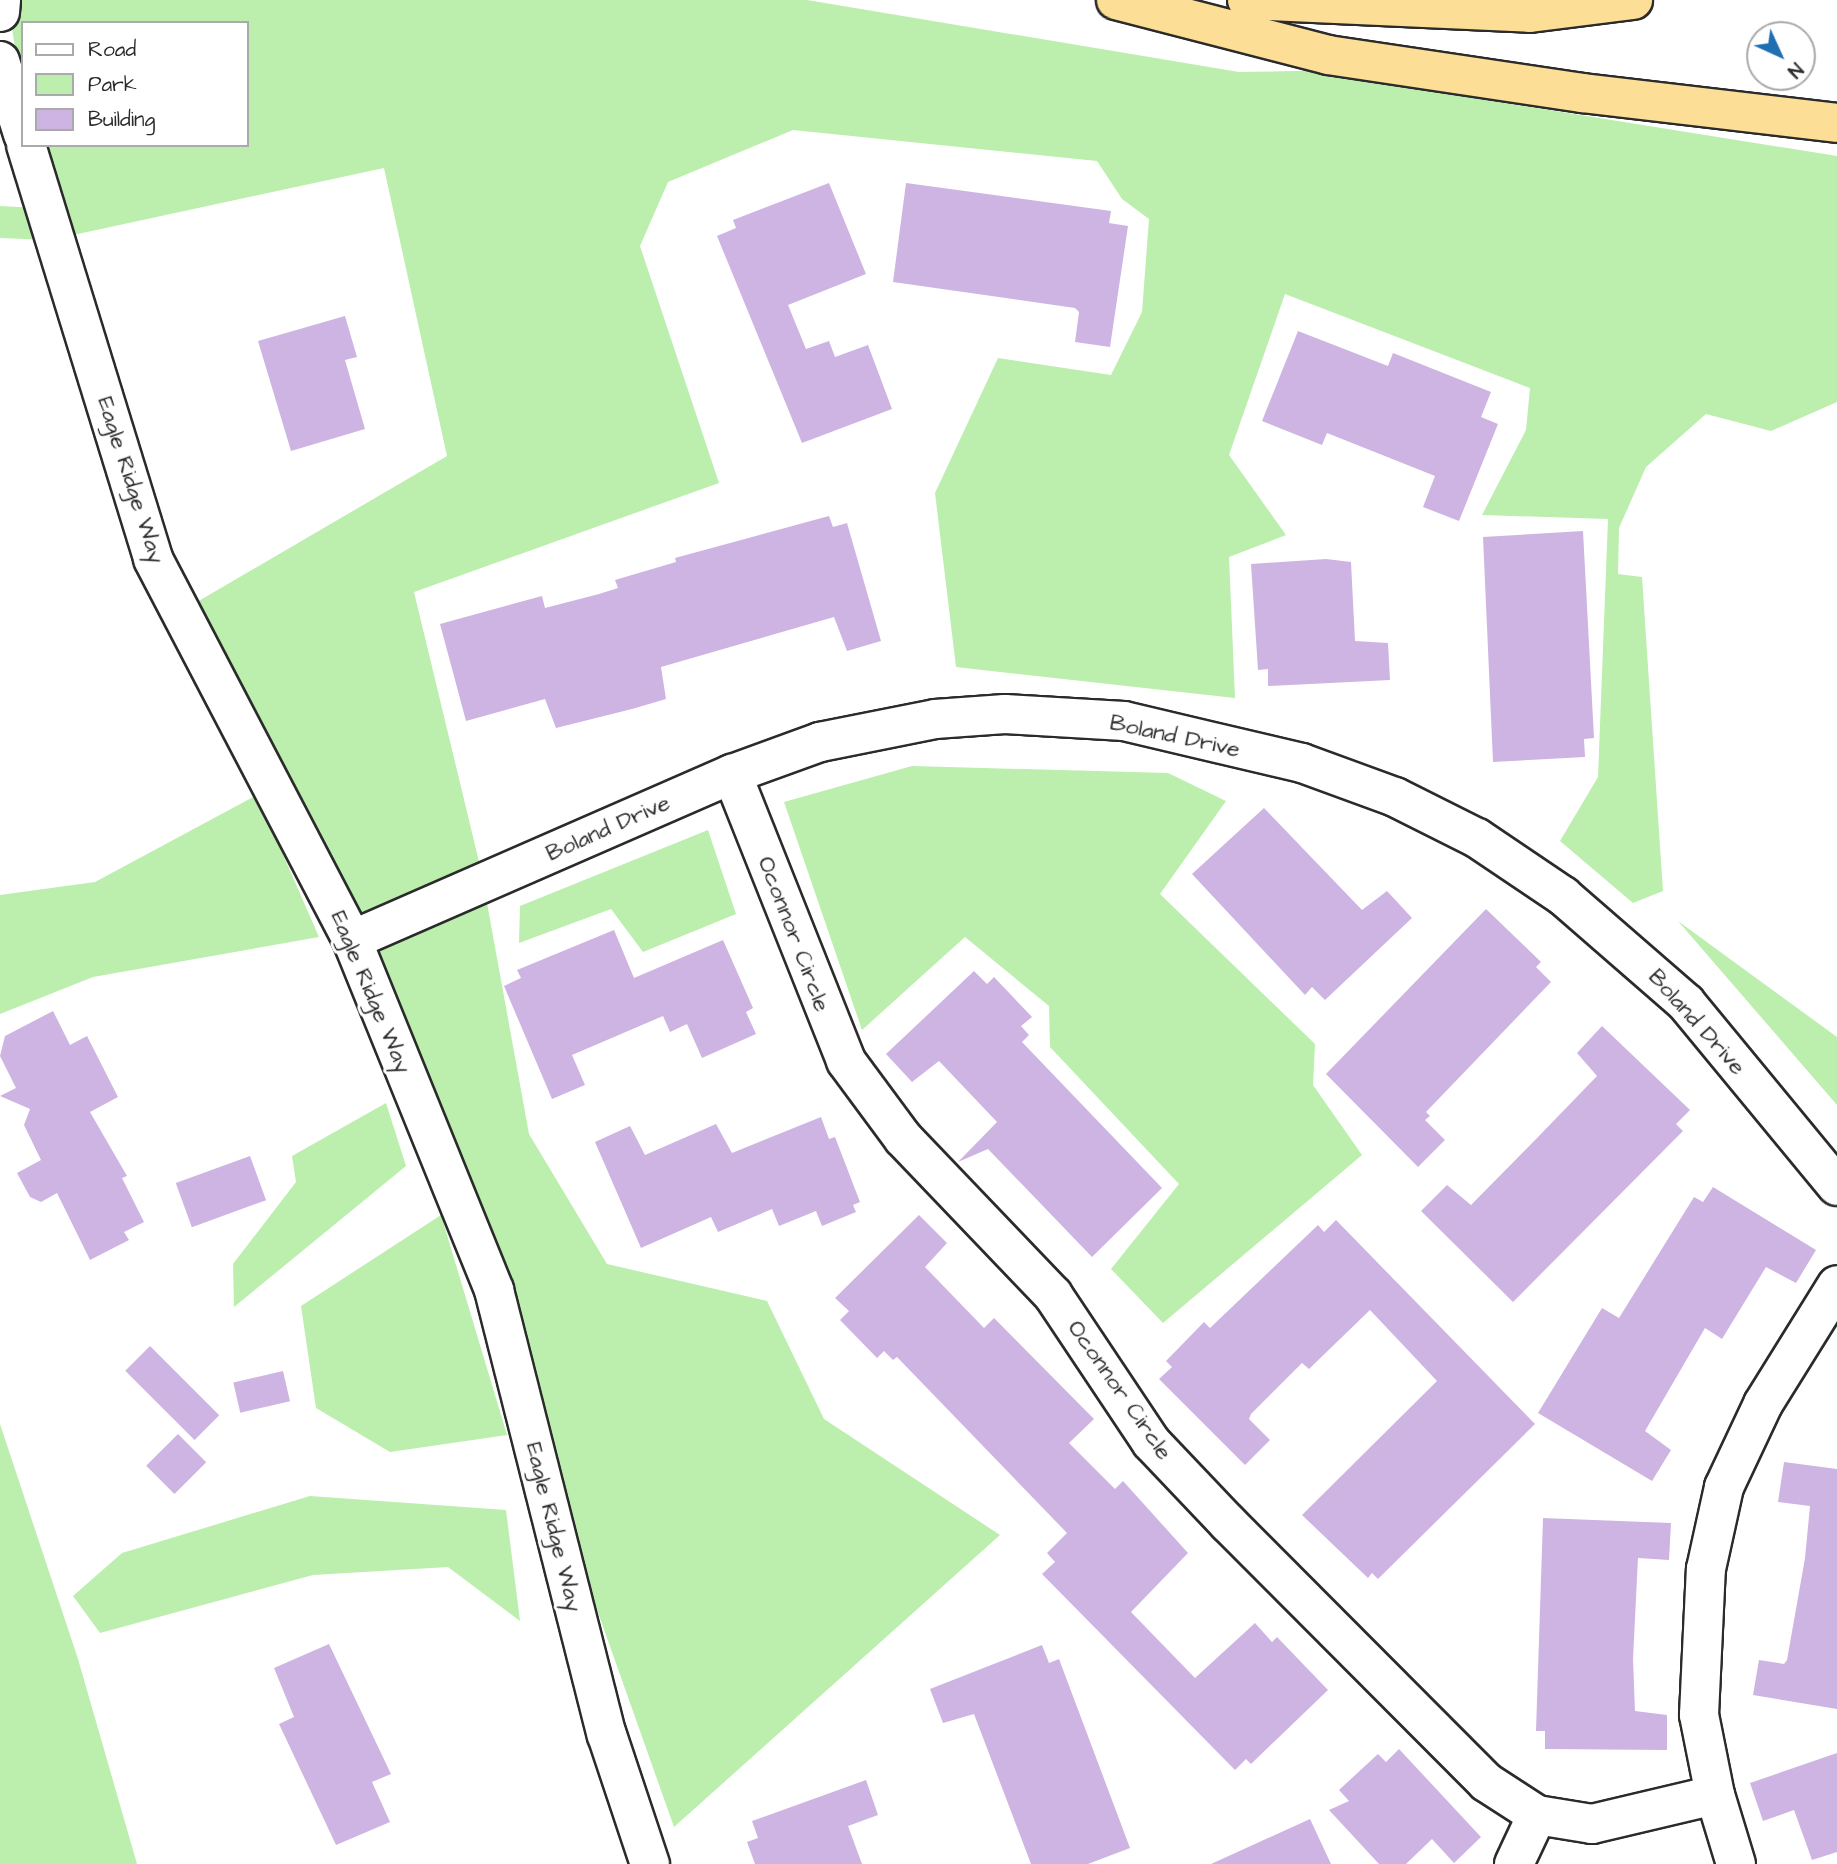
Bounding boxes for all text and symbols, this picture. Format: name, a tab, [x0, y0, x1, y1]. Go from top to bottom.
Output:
legend	[21, 21, 248, 147]
north arrow	[1746, 21, 1816, 91]
text: Road	[88, 35, 136, 64]
text: N	[1781, 56, 1809, 84]
text: Park	[88, 70, 137, 99]
text: Building	[88, 105, 155, 134]
street label: Eagle Ridge Way	[91, 393, 171, 567]
street label: Boland Drive	[1107, 709, 1243, 763]
street label: Boland Drive	[542, 788, 674, 868]
street label: Oconnor Circle	[752, 853, 836, 1015]
street label: Eagle Ridge Way	[324, 907, 418, 1077]
street label: Boland Drive	[1642, 964, 1752, 1080]
street label: Oconnor Circle	[1062, 1315, 1178, 1465]
street label: Eagle Ridge Way	[520, 1439, 588, 1615]

